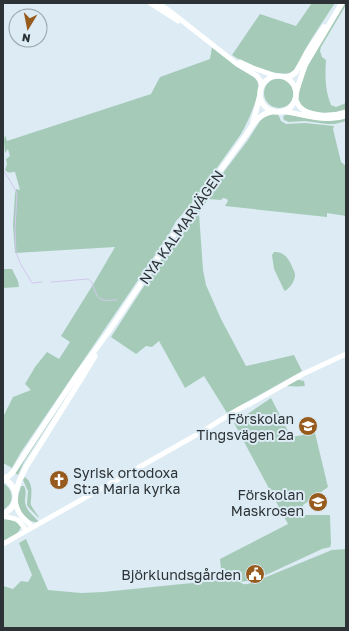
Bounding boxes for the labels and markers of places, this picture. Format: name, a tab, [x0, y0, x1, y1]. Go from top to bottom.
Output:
place label: Förskolan Tingsvägen 2a	[197, 410, 294, 443]
school or university icon: Förskolan Tingsvägen 2a	[297, 415, 319, 437]
place label: Syrisk ortodoxa St:a Maria kyrka	[73, 464, 181, 497]
church icon: Syrisk ortodoxa St:a Maria kyrka	[48, 469, 70, 491]
place label: Förskolan Maskrosen	[231, 486, 304, 519]
school or university icon: Förskolan Maskrosen	[307, 491, 329, 513]
public building icon: Björklundsgården	[244, 563, 266, 585]
place label: Björklundsgården	[121, 566, 241, 583]

